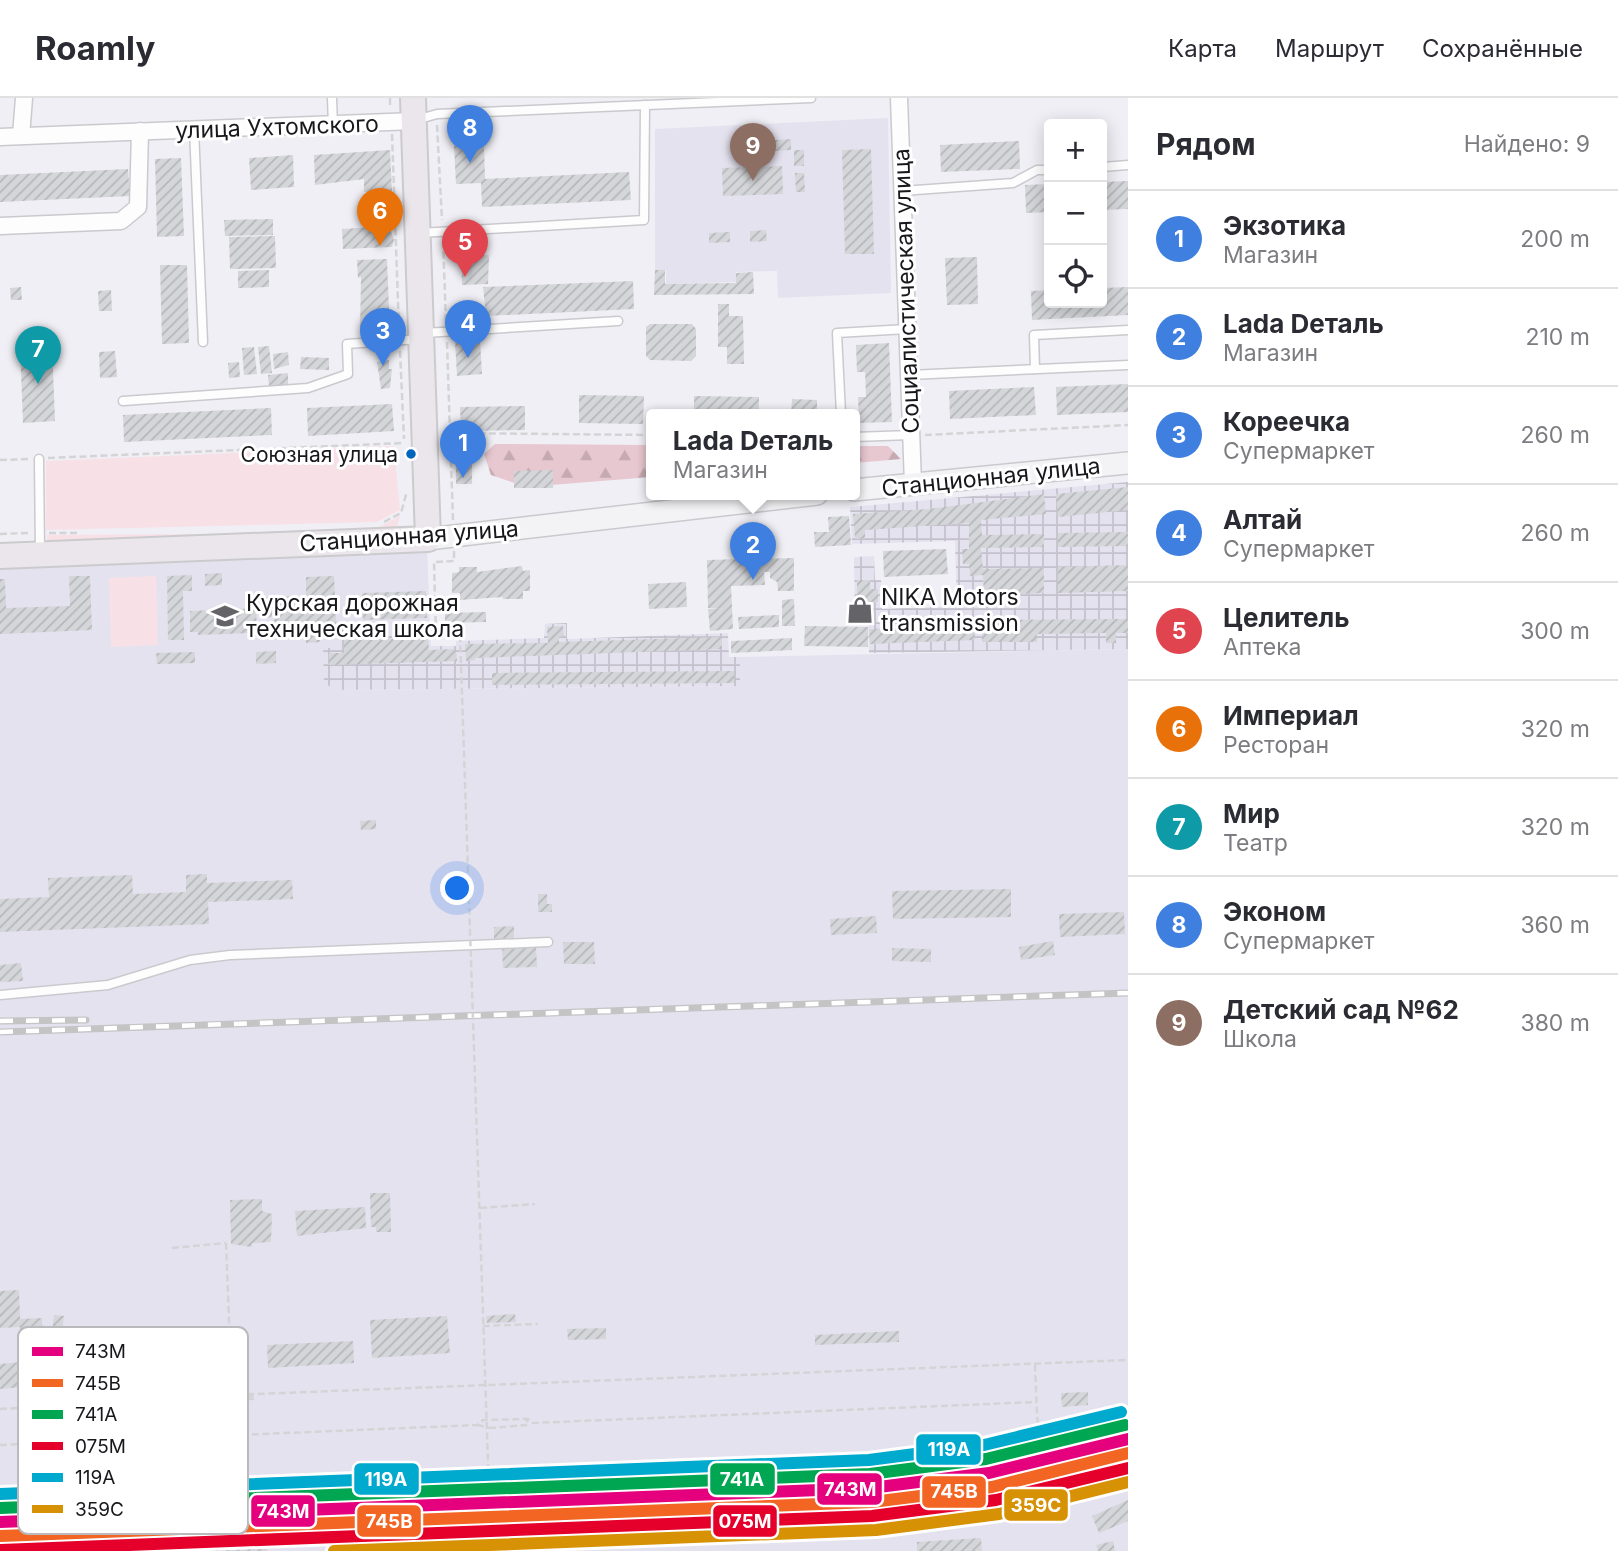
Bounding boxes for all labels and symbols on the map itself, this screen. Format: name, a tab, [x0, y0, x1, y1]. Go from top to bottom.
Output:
pin: 8	[447, 105, 493, 163]
street label: улица Ухтомского	[175, 109, 379, 145]
pin: 9	[730, 123, 776, 181]
street label: Социалистическая улица	[887, 148, 925, 434]
pin: 6	[357, 188, 403, 246]
pin: 5	[442, 219, 488, 277]
pin: 4	[445, 300, 491, 358]
pin: 3	[360, 308, 406, 366]
pin: 7	[15, 326, 61, 384]
pin: 1	[440, 420, 486, 478]
place label: Союзная улица	[241, 442, 398, 467]
marker: Союзная улица	[404, 447, 418, 461]
street label: Станционная улица	[880, 452, 1102, 502]
street label: Станционная улица	[298, 514, 520, 558]
pin: 2	[730, 522, 776, 580]
place label: NIKA Motors transmission	[881, 583, 1019, 637]
place label: Курская дорожная техническая школа	[246, 589, 464, 643]
shop icon: NIKA Motors transmission	[845, 595, 875, 625]
school or university icon: Курская дорожная техническая школа	[210, 601, 240, 631]
your location	[440, 871, 474, 905]
legend	[18, 1327, 248, 1534]
text: 743М	[75, 1340, 126, 1363]
text: 745В	[75, 1372, 121, 1395]
text: 741А	[75, 1403, 117, 1426]
line badge: 119А	[915, 1433, 982, 1466]
text: 075М	[75, 1435, 126, 1458]
text: 119А	[928, 1438, 970, 1461]
line badge: 119А	[353, 1462, 420, 1496]
line badge: 741А	[709, 1462, 776, 1496]
text: 119А	[75, 1466, 115, 1489]
text: 119А	[365, 1468, 407, 1491]
text: 741А	[720, 1468, 764, 1491]
line badge: 743М	[816, 1472, 883, 1506]
line badge: 745В	[921, 1475, 987, 1509]
text: 743М	[824, 1478, 876, 1501]
text: 745В	[930, 1480, 978, 1503]
line badge: 359С	[1003, 1488, 1069, 1522]
line badge: 743М	[250, 1494, 316, 1528]
text: 359С	[1011, 1494, 1061, 1517]
text: 359С	[75, 1498, 124, 1521]
text: 743М	[257, 1500, 309, 1523]
line badge: 745В	[356, 1504, 422, 1538]
line badge: 075М	[712, 1504, 778, 1538]
text: 745В	[365, 1510, 413, 1533]
text: 075М	[718, 1510, 772, 1533]

